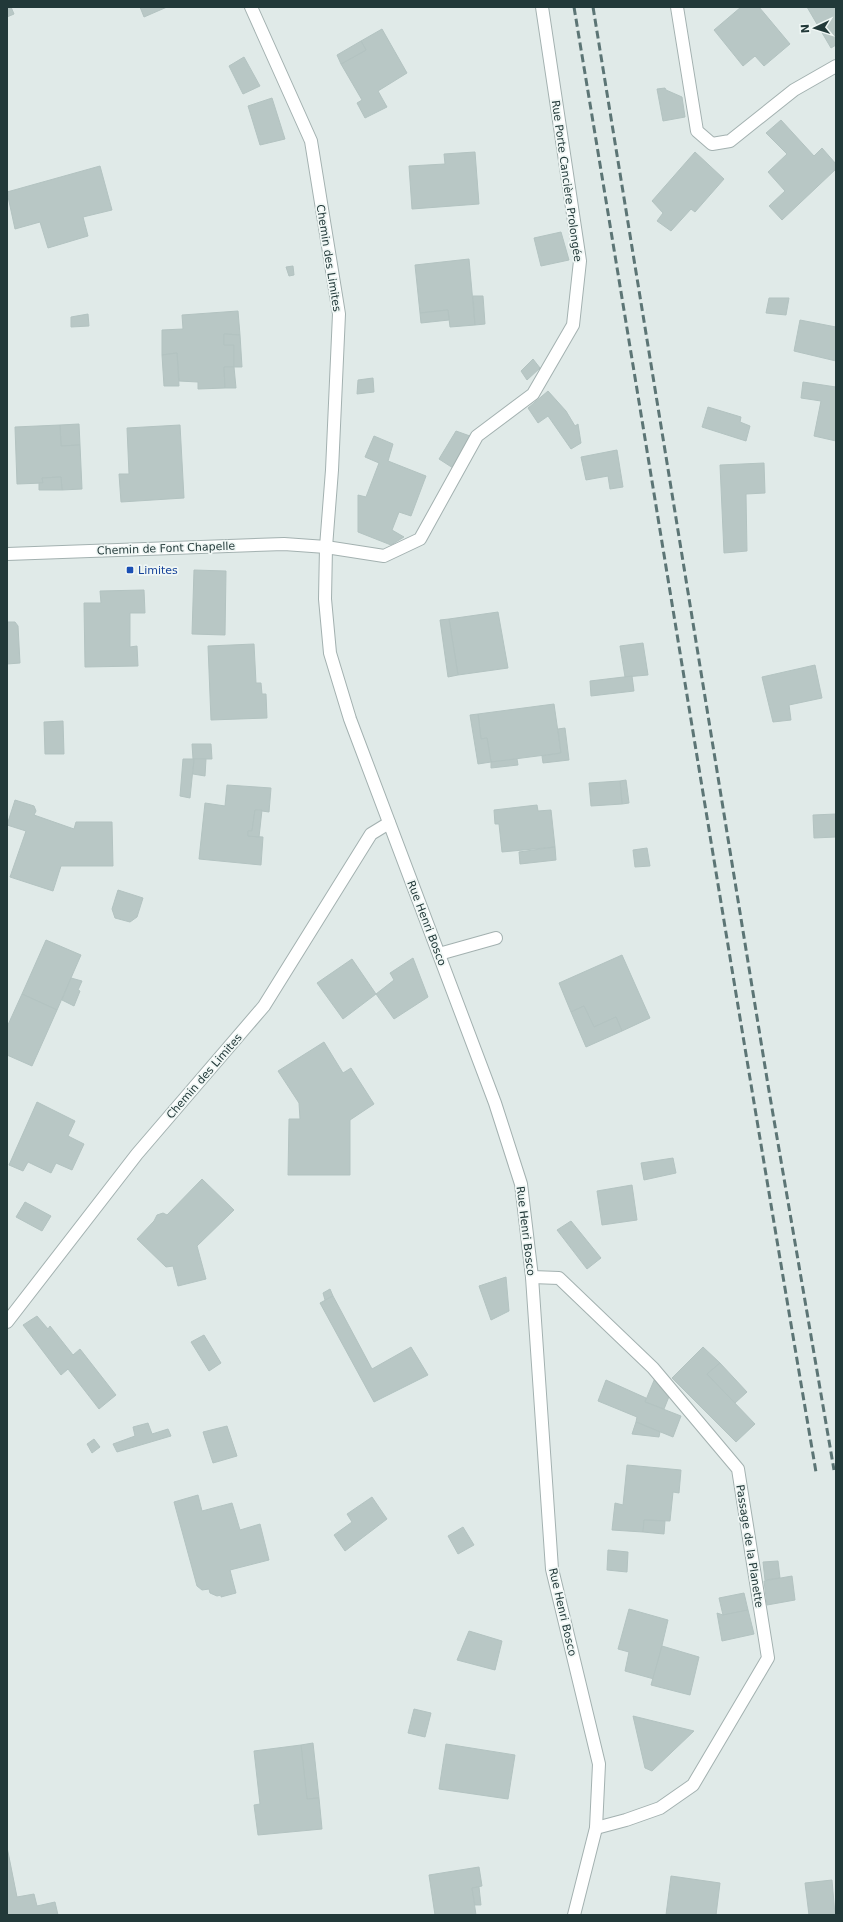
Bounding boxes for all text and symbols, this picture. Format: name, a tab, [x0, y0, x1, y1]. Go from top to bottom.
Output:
north arrow	[795, 8, 835, 48]
text: N	[799, 24, 812, 34]
street label: Rue Porte Cancière Prolongée	[549, 99, 584, 263]
street label: Chemin des Limites	[314, 204, 343, 313]
street label: Chemin de Font Chapelle	[97, 540, 236, 557]
place label: Limites	[138, 564, 178, 577]
marker: Limites	[125, 565, 135, 575]
street label: Rue Henri Bosco	[404, 879, 449, 968]
street label: Chemin des Limites	[164, 1031, 245, 1122]
street label: Rue Henri Bosco	[514, 1185, 537, 1277]
street label: Passage de la Planette	[733, 1484, 766, 1609]
street label: Rue Henri Bosco	[546, 1567, 579, 1658]

